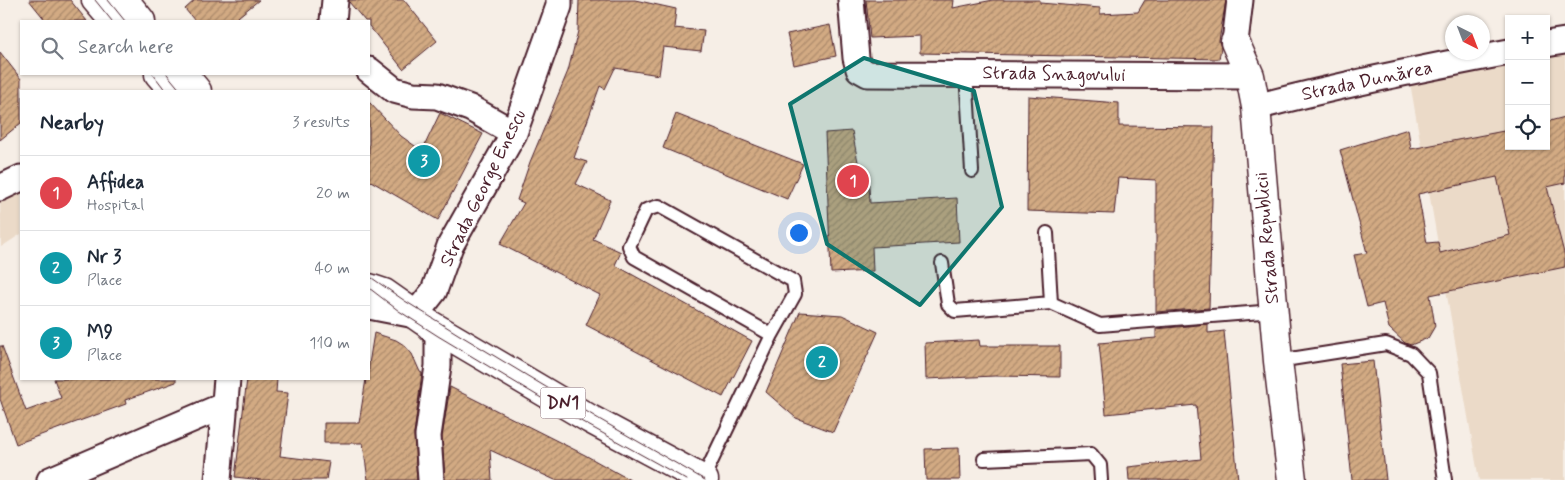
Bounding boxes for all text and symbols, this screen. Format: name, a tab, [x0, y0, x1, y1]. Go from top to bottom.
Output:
north arrow	[1445, 15, 1490, 60]
map controls	[1505, 15, 1550, 150]
button: +	[1505, 15, 1550, 60]
search box	[20, 20, 370, 75]
icon: search	[38, 34, 66, 62]
text: Search here	[78, 35, 174, 60]
street label: Strada Dunărea	[1299, 55, 1435, 107]
street label: Strada Snagovului	[982, 60, 1126, 89]
button: −	[1505, 60, 1550, 105]
street label: Strada George Enescu	[434, 105, 533, 271]
button: locate	[1505, 105, 1550, 150]
text: Nearby	[40, 109, 104, 137]
text: 3 results	[292, 112, 350, 133]
pin: 3	[408, 142, 440, 180]
pin: 1	[837, 162, 869, 200]
text: Affidea	[87, 170, 144, 195]
street label: Strada Republicii	[1249, 171, 1285, 305]
text: 1	[52, 183, 60, 204]
text: 20 m	[316, 183, 350, 204]
text: Hospital	[87, 195, 144, 216]
your location	[786, 220, 812, 246]
text: Nr 3	[87, 245, 121, 270]
text: 2	[52, 258, 60, 279]
text: 40 m	[314, 258, 350, 279]
text: Place	[87, 270, 122, 291]
text: M9	[87, 320, 113, 345]
text: 3	[52, 333, 60, 354]
text: 110 m	[309, 333, 350, 354]
pin: 2	[806, 343, 838, 381]
text: Place	[87, 345, 122, 366]
road number: DN1	[540, 388, 586, 418]

